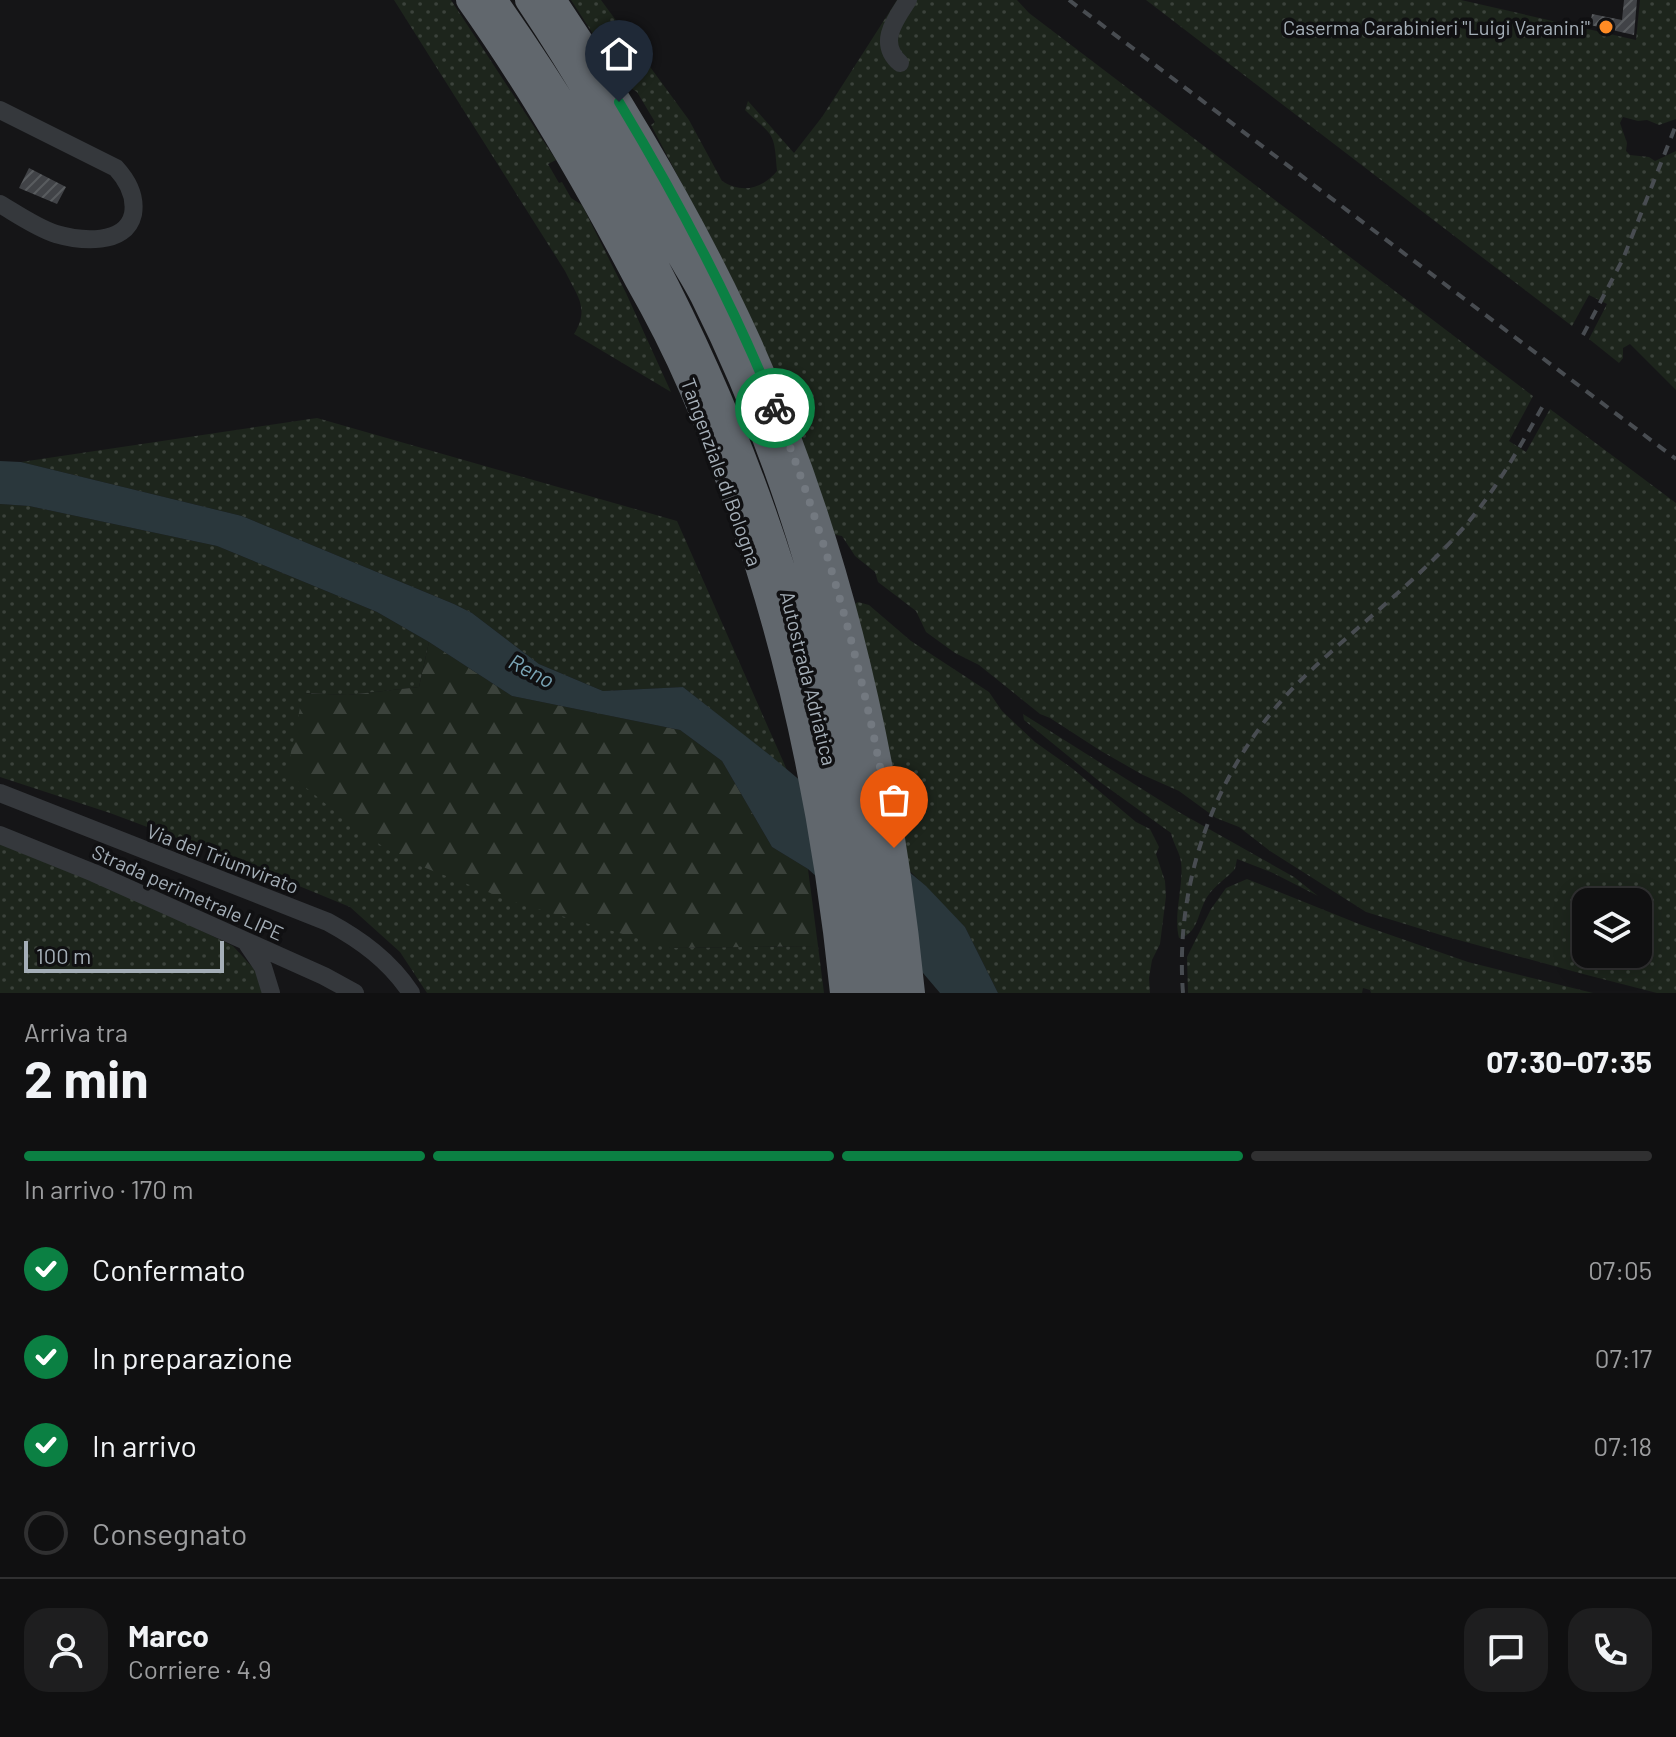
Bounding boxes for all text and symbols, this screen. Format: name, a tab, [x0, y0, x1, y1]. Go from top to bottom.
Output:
place label: Caserma Carabinieri "Luigi Varanini"	[1283, 15, 1590, 39]
marker: Caserma Carabinieri "Luigi Varanini"	[1597, 18, 1615, 36]
pin	[585, 20, 653, 102]
icon: home	[597, 32, 641, 76]
courier	[735, 368, 815, 448]
street label: Tangenziale di Bologna	[677, 375, 767, 569]
icon: bike	[753, 386, 797, 430]
street label: Autostrada Adriatica	[776, 588, 842, 768]
water label: Reno	[505, 647, 559, 693]
pin	[860, 766, 928, 848]
icon: bag	[872, 778, 916, 822]
street label: Via del Triumvirato	[144, 818, 302, 898]
street label: Strada perimetrale LIPE	[89, 839, 287, 945]
map controls	[1572, 888, 1652, 968]
button: layers	[1572, 888, 1652, 968]
scale bar	[24, 937, 224, 973]
text: 100 m	[36, 942, 91, 968]
text: Arriva tra	[24, 1016, 128, 1047]
text: 07:30–07:35	[1486, 1043, 1652, 1079]
text: 2 min	[24, 1046, 149, 1108]
text: In arrivo · 170 m	[24, 1173, 194, 1204]
icon: check	[24, 1247, 68, 1291]
text: Confermato	[92, 1251, 246, 1287]
text: 07:05	[1588, 1254, 1652, 1285]
icon: check	[24, 1335, 68, 1379]
text: In preparazione	[92, 1339, 293, 1375]
text: 07:17	[1595, 1342, 1652, 1373]
icon: check	[24, 1423, 68, 1467]
text: In arrivo	[92, 1427, 197, 1463]
text: 07:18	[1594, 1430, 1652, 1461]
text: Consegnato	[92, 1515, 247, 1551]
button: person	[24, 1608, 108, 1692]
button: chat	[1464, 1608, 1548, 1692]
button: phone	[1568, 1608, 1652, 1692]
text: Marco	[128, 1617, 209, 1653]
text: Corriere · 4.9	[128, 1653, 272, 1684]

